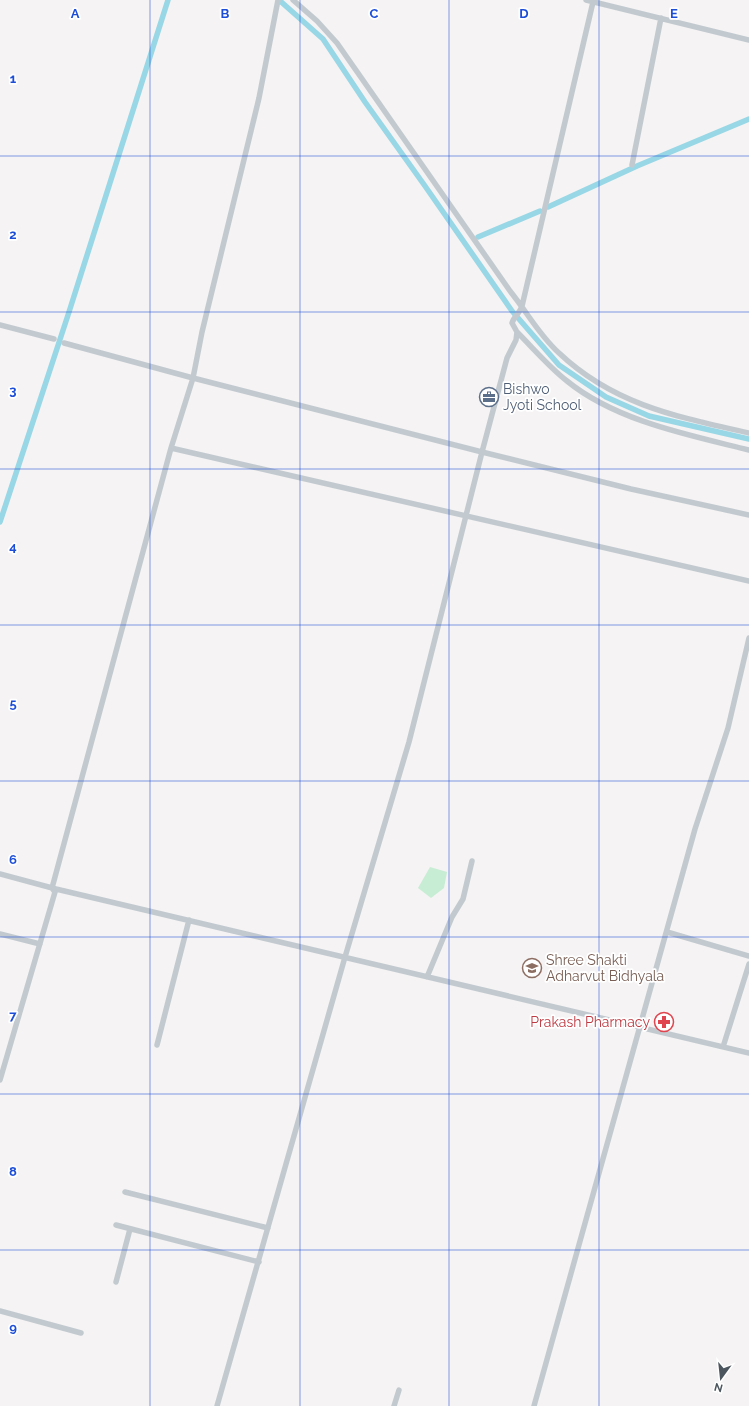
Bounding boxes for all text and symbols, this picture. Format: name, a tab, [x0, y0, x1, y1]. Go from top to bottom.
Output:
text: A	[71, 6, 80, 21]
text: B	[221, 6, 230, 21]
text: C	[370, 6, 379, 21]
text: D	[519, 6, 529, 21]
text: E	[670, 6, 678, 21]
text: 1	[10, 71, 17, 86]
text: 2	[9, 227, 17, 242]
place label: Bishwo Jyoti School	[503, 381, 582, 413]
text: 3	[9, 383, 17, 398]
office icon: Bishwo Jyoti School	[478, 386, 500, 408]
text: 4	[9, 539, 17, 554]
text: 5	[9, 696, 17, 711]
text: 6	[9, 852, 17, 867]
place label: Shree Shakti Adharvut Bidhyala	[546, 952, 664, 984]
school or university icon: Shree Shakti Adharvut Bidhyala	[521, 957, 543, 979]
text: 7	[9, 1008, 17, 1023]
pharmacy icon: Prakash Pharmacy	[653, 1011, 675, 1033]
place label: Prakash Pharmacy	[530, 1014, 650, 1030]
text: 8	[9, 1164, 17, 1179]
text: 9	[9, 1320, 17, 1335]
north arrow	[701, 1358, 741, 1398]
text: N	[713, 1380, 724, 1395]

